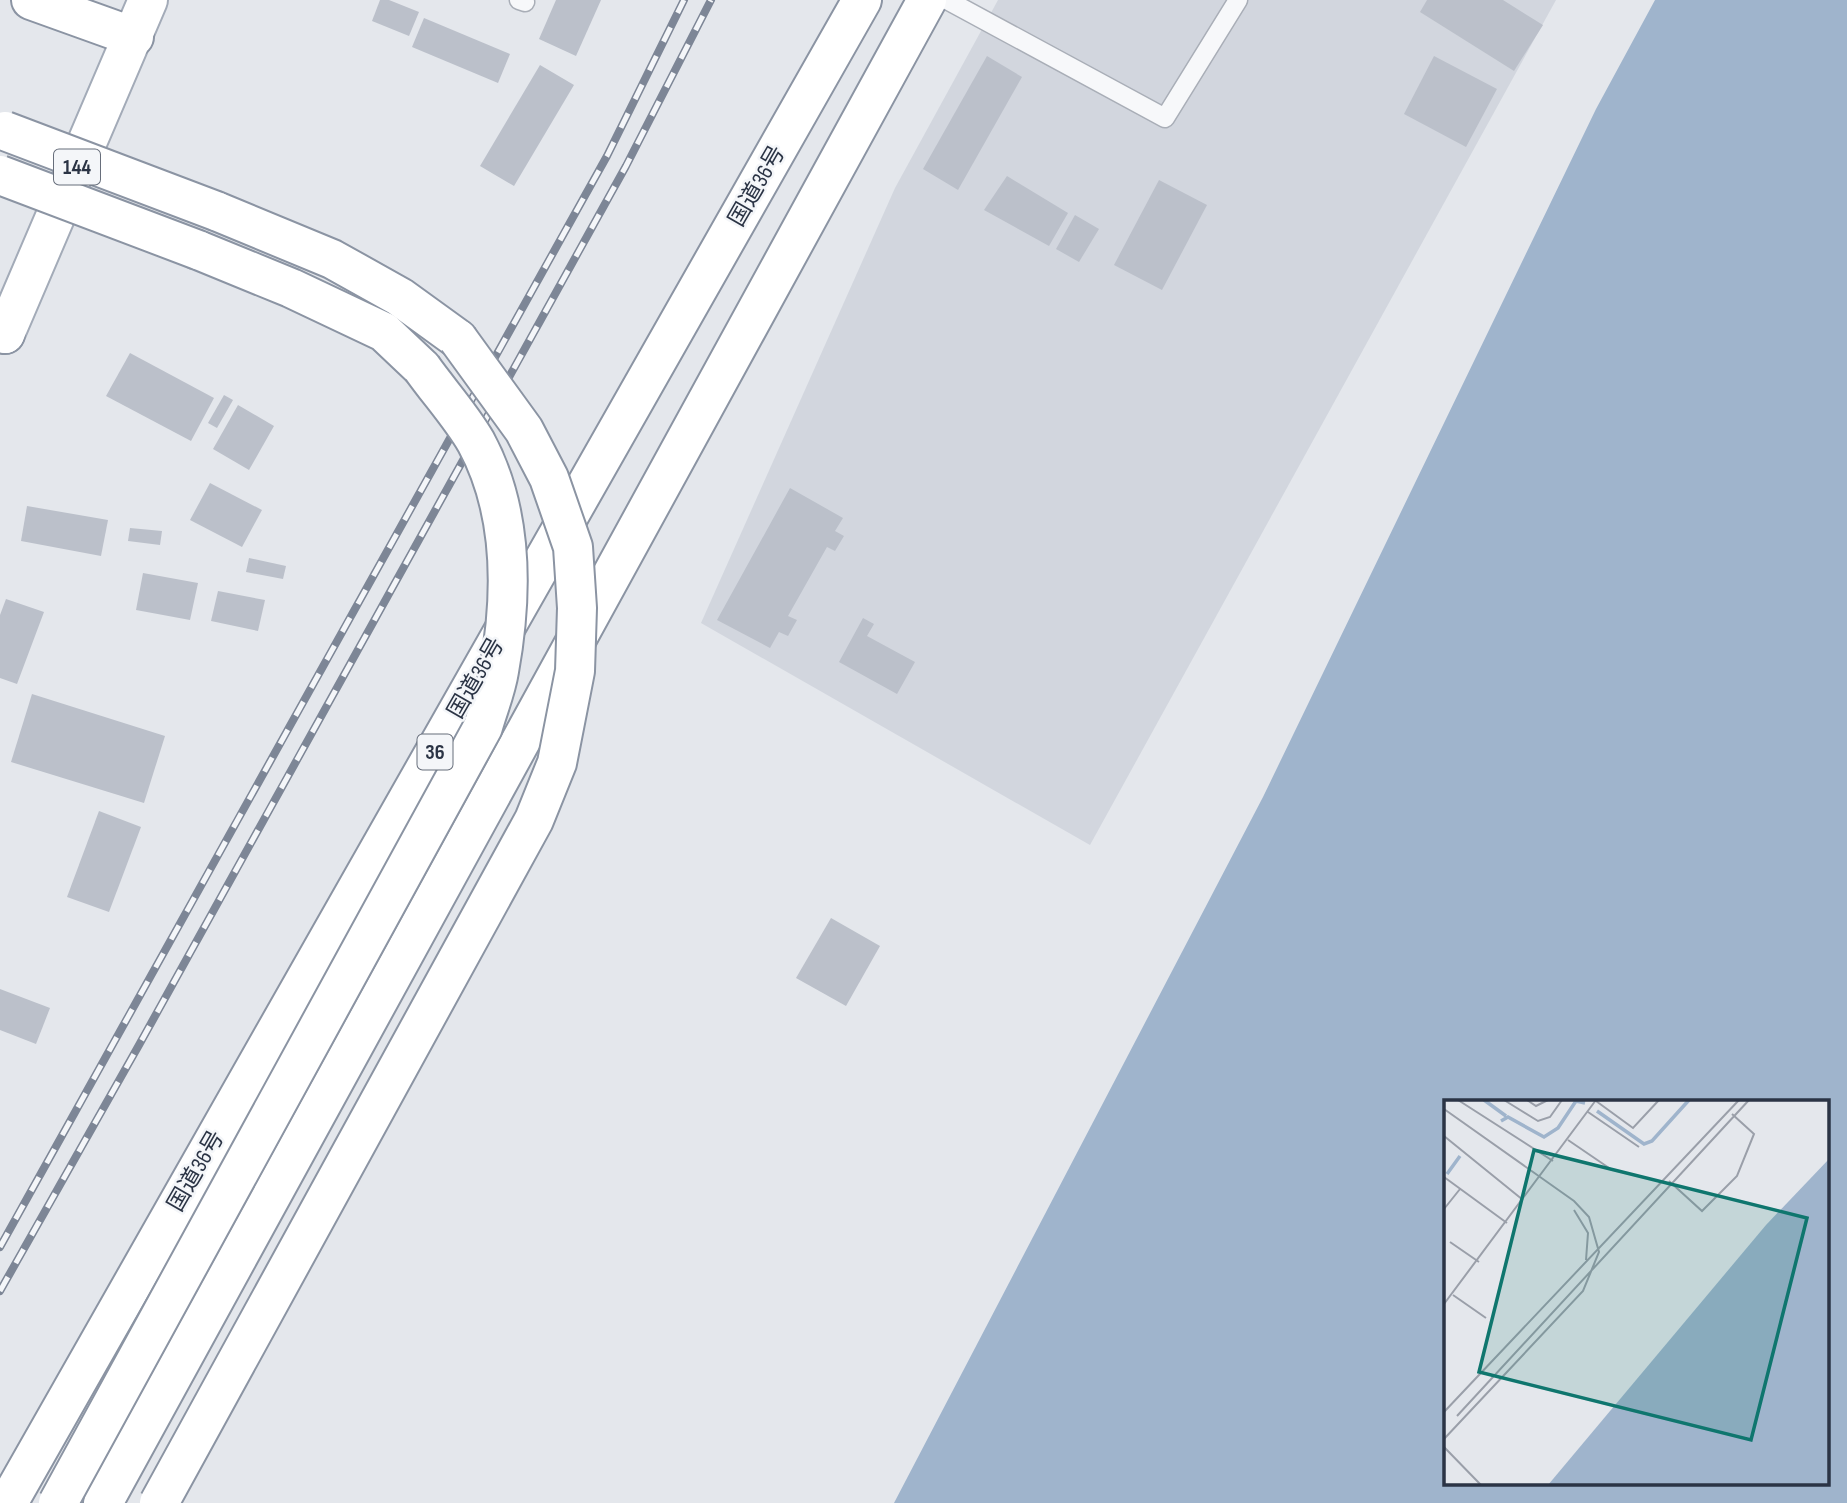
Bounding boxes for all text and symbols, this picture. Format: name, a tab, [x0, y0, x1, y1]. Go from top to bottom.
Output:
street label: 国道36号	[723, 141, 791, 231]
road number: 144	[54, 150, 100, 184]
street label: 国道36号	[442, 633, 510, 723]
road number: 36	[418, 734, 452, 770]
inset map	[1444, 1100, 1829, 1486]
street label: 国道36号	[162, 1126, 230, 1216]

